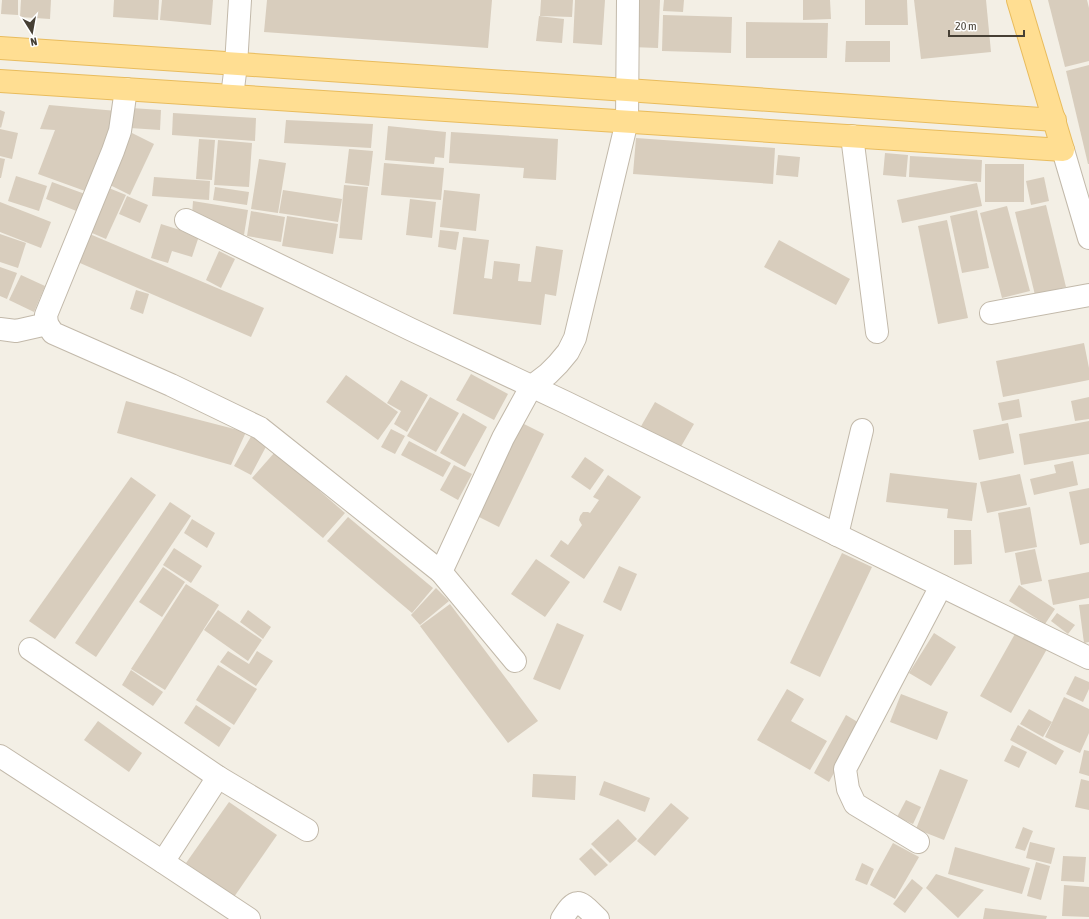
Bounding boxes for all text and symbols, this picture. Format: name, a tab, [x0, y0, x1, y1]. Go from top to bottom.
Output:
north arrow	[12, 12, 52, 52]
scale bar	[949, 12, 1024, 38]
text: 20 m	[955, 19, 977, 33]
text: N	[30, 35, 38, 48]

